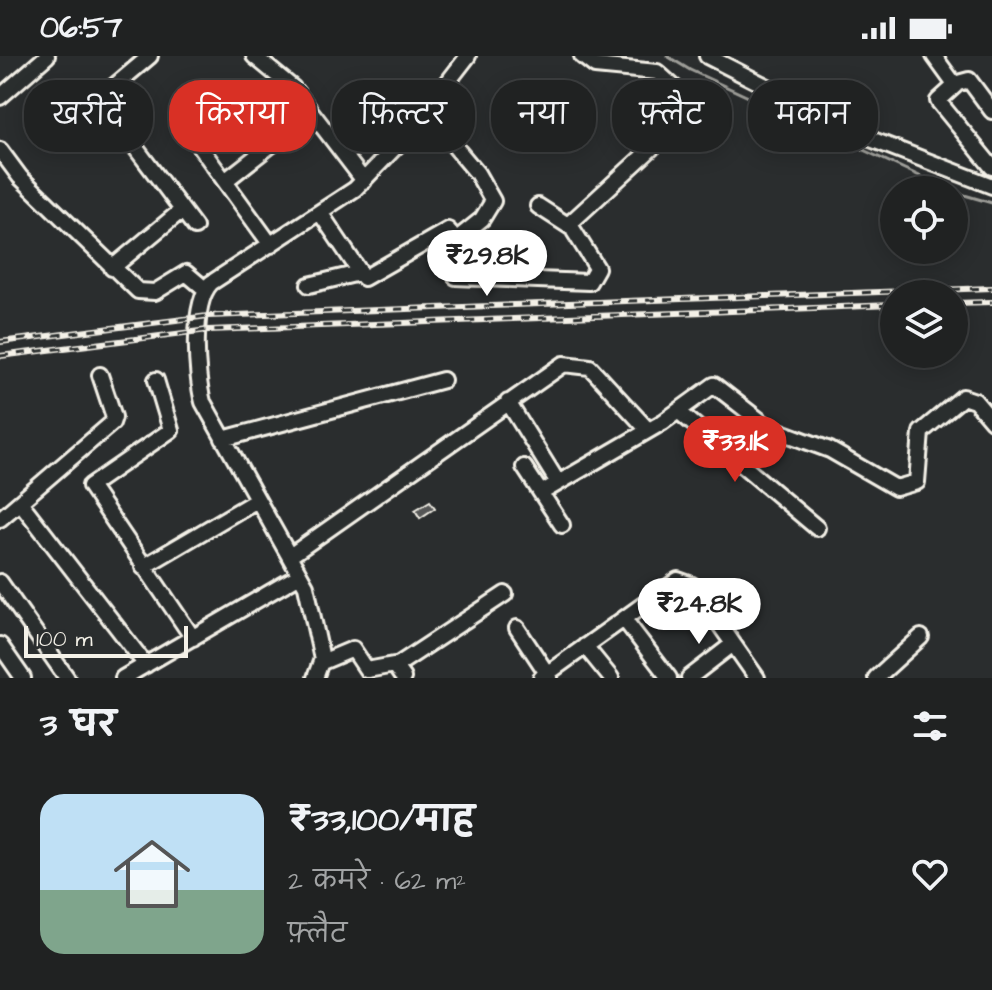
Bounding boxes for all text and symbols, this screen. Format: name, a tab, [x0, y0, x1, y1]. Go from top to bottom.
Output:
text: 06:57	[40, 7, 122, 49]
chip: खरीदें	[24, 80, 153, 152]
chip: किराया	[169, 80, 316, 152]
chip: फ़िल्टर	[332, 80, 475, 152]
chip: नया	[491, 80, 596, 152]
chip: फ़्लैट	[612, 80, 732, 152]
chip: मकान	[748, 80, 878, 152]
map controls	[880, 176, 968, 368]
button: locate	[880, 176, 968, 264]
pin: ₹29.8K	[422, 230, 552, 298]
text: ₹29.8K	[445, 238, 529, 274]
button: layers	[880, 280, 968, 368]
pin: ₹33.1K	[670, 416, 800, 484]
text: ₹33.1K	[701, 424, 769, 460]
pin: ₹24.8K	[634, 578, 764, 646]
text: ₹24.8K	[656, 586, 742, 622]
scale bar	[24, 622, 188, 658]
text: 100 m	[36, 624, 93, 655]
text: 3 घर	[40, 701, 116, 749]
icon: filters	[908, 704, 952, 748]
text: ₹33,100/माह	[288, 796, 474, 844]
icon: home	[104, 826, 200, 922]
icon: heart	[908, 852, 952, 896]
text: 2 कमरे · 62 m²	[288, 863, 466, 899]
text: फ़्लैट	[288, 916, 347, 952]

